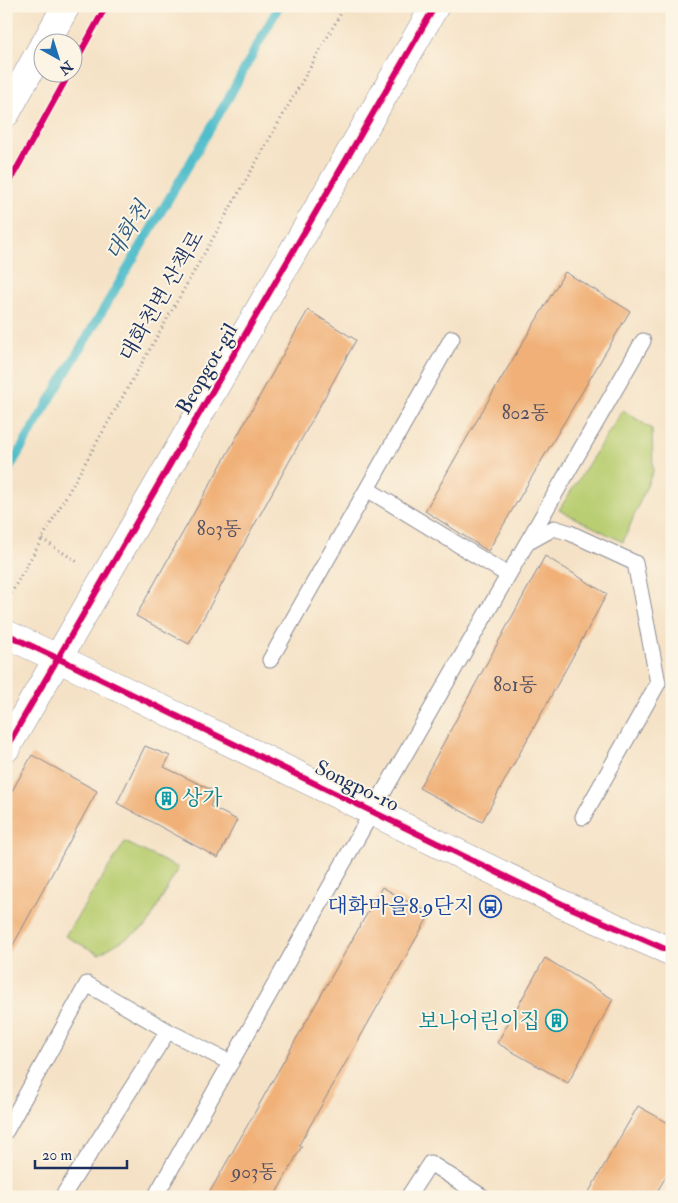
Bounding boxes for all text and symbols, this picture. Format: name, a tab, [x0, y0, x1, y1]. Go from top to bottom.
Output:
north arrow	[32, 32, 82, 82]
text: N	[55, 57, 77, 79]
water label: 대화천	[100, 195, 157, 266]
street label: 대화천변 산책로	[114, 226, 210, 366]
street label: Beopgot-gil	[170, 318, 244, 419]
house number: 802동	[502, 401, 549, 425]
house number: 803동	[197, 517, 242, 541]
house number: 801동	[493, 673, 537, 697]
street label: Songpo-ro	[310, 754, 404, 818]
place label: 상가	[182, 785, 223, 812]
building icon: 상가	[154, 786, 178, 810]
place label: 대화마을8.9단지	[328, 893, 474, 920]
bus stop icon: 대화마을8.9단지	[478, 894, 502, 918]
place label: 보나어린이집	[418, 1008, 540, 1035]
building icon: 보나어린이집	[544, 1009, 568, 1033]
scale bar	[35, 1138, 128, 1170]
text: 20 m	[42, 1146, 72, 1165]
house number: 903동	[229, 1160, 277, 1184]

